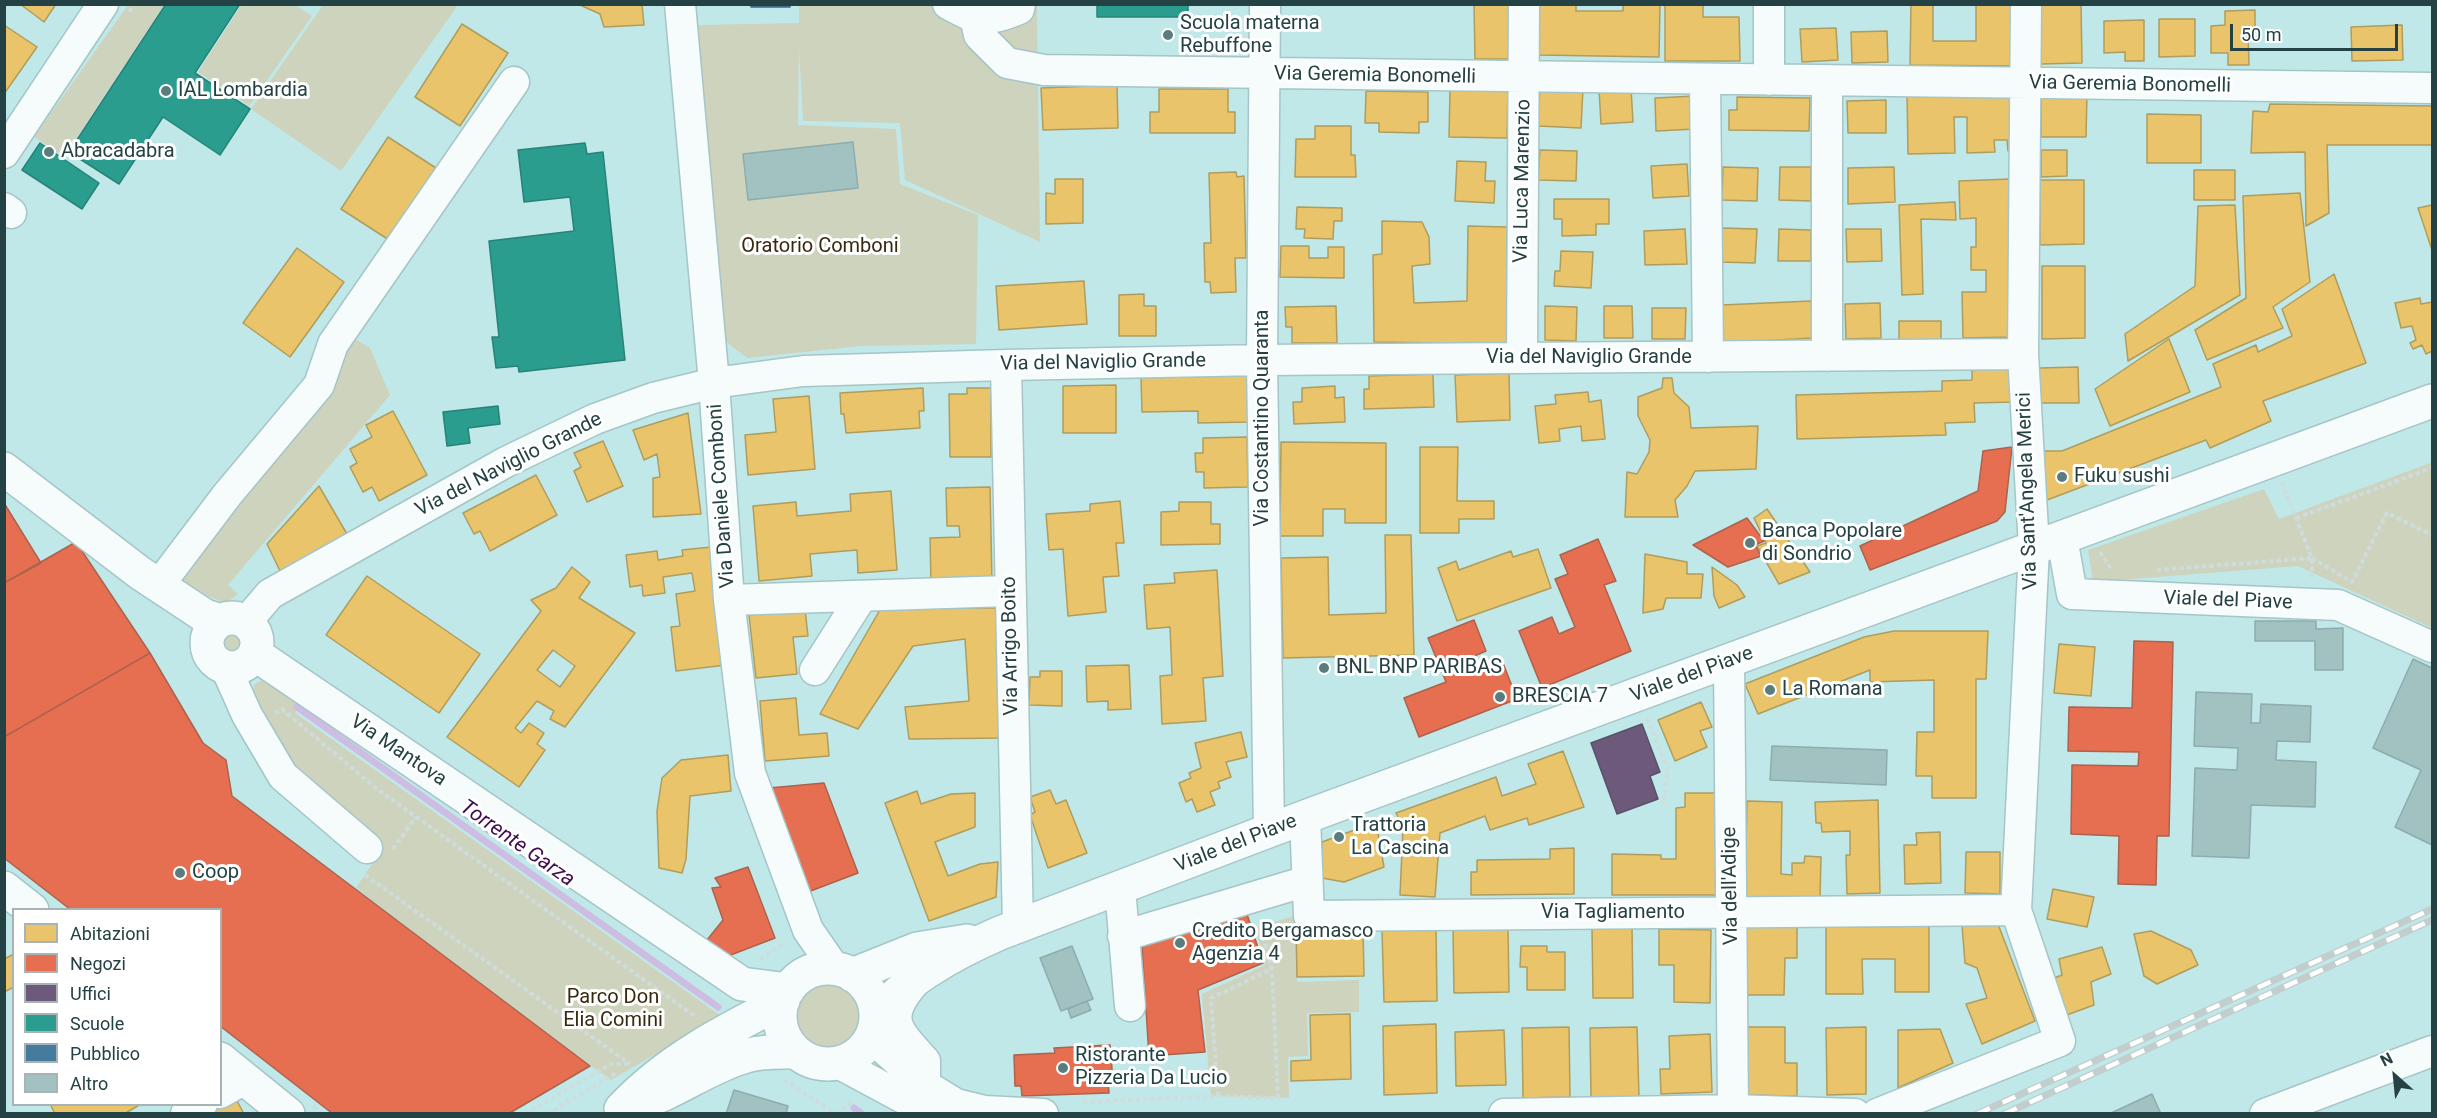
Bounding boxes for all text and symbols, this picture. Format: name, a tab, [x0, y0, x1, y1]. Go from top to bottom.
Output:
place label: Scuola materna Rebuffone	[1180, 12, 1320, 59]
scale bar	[2233, 12, 2401, 50]
text: 50 m	[2241, 24, 2281, 45]
marker: Scuola materna Rebuffone	[1161, 28, 1175, 42]
street label: Via Geremia Bonomelli	[1274, 62, 1476, 90]
street label: Via Geremia Bonomelli	[2029, 71, 2231, 99]
place label: IAL Lombardia	[178, 79, 308, 103]
marker: IAL Lombardia	[159, 84, 173, 98]
street label: Via Luca Marenzio	[1510, 99, 1536, 263]
place label: Abracadabra	[61, 140, 175, 164]
marker: Abracadabra	[42, 145, 56, 159]
park label: Oratorio Comboni	[741, 235, 899, 259]
street label: Via Costantino Quaranta	[1251, 310, 1275, 526]
street label: Via del Naviglio Grande	[1486, 346, 1692, 370]
street label: Via del Naviglio Grande	[1000, 349, 1206, 377]
street label: Via Sant'Angela Merici	[2013, 392, 2043, 590]
street label: Via Daniele Comboni	[704, 403, 740, 589]
street label: Via del Naviglio Grande	[412, 408, 606, 522]
place label: Fuku sushi	[2074, 465, 2170, 489]
marker: Fuku sushi	[2055, 470, 2069, 484]
place label: Banca Popolare di Sondrio	[1762, 520, 1902, 567]
marker: Banca Popolare di Sondrio	[1743, 536, 1757, 550]
street label: Via Arrigo Boito	[998, 576, 1024, 716]
street label: Viale del Piave	[2163, 587, 2293, 615]
street label: Viale del Piave	[1627, 642, 1757, 708]
place label: BNL BNP PARIBAS	[1336, 656, 1502, 680]
marker: BNL BNP PARIBAS	[1317, 661, 1331, 675]
place label: La Romana	[1782, 678, 1883, 702]
marker: La Romana	[1763, 683, 1777, 697]
place label: BRESCIA 7	[1512, 685, 1608, 709]
marker: BRESCIA 7	[1493, 690, 1507, 704]
street label: Via Mantova	[345, 710, 451, 792]
water label: Torrente Garza	[455, 795, 579, 893]
street label: Viale del Piave	[1171, 810, 1301, 878]
place label: Trattoria La Cascina	[1351, 814, 1449, 861]
street label: Via dell'Adige	[1718, 827, 1744, 945]
marker: Trattoria La Cascina	[1332, 830, 1346, 844]
place label: Coop	[192, 861, 239, 885]
marker: Coop	[173, 866, 187, 880]
street label: Via Tagliamento	[1541, 901, 1685, 925]
legend	[12, 908, 222, 1106]
place label: Credito Bergamasco Agenzia 4	[1192, 920, 1373, 967]
text: Abitazioni	[70, 923, 150, 944]
marker: Credito Bergamasco Agenzia 4	[1173, 936, 1187, 950]
text: Negozi	[70, 953, 126, 974]
text: Uffici	[70, 983, 111, 1004]
park label: Parco Don Elia Comini	[563, 986, 663, 1033]
text: Scuole	[70, 1013, 124, 1034]
text: Pubblico	[70, 1043, 140, 1064]
place label: Ristorante Pizzeria Da Lucio	[1075, 1044, 1227, 1091]
north arrow	[2365, 1046, 2425, 1106]
text: N	[2377, 1048, 2396, 1071]
marker: Ristorante Pizzeria Da Lucio	[1056, 1061, 1070, 1075]
text: Altro	[70, 1073, 108, 1094]

